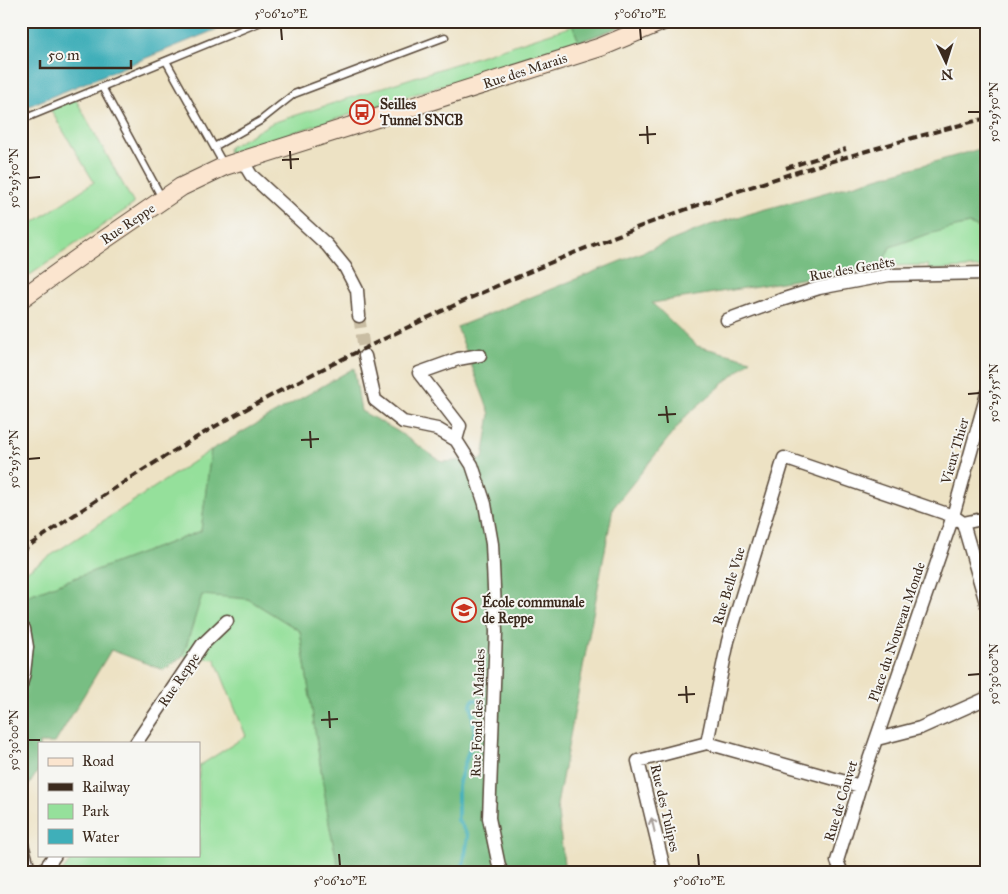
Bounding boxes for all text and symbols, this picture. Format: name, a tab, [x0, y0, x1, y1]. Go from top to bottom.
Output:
text: 5°06'20"E	[254, 7, 308, 21]
text: 5°06'10"E	[614, 7, 666, 21]
scale bar	[40, 38, 131, 70]
north arrow	[920, 38, 970, 88]
text: 50 m	[48, 46, 80, 64]
street label: Rue des Marais	[481, 49, 569, 93]
text: N	[940, 66, 953, 83]
text: 50°29'50"N	[987, 82, 1001, 142]
place label: Seilles Tunnel SNCB	[379, 96, 463, 129]
bus stop icon: Seilles Tunnel SNCB	[349, 99, 375, 125]
text: 50°29'50"N	[7, 148, 21, 208]
street label: Rue Reppe	[98, 200, 158, 248]
street label: Rue des Genêts	[808, 253, 896, 285]
text: 50°29'55"N	[987, 363, 1001, 423]
street label: Vieux Thier	[937, 415, 973, 487]
text: 50°29'55"N	[7, 429, 21, 489]
street label: Rue Belle Vue	[709, 545, 749, 627]
street label: Place du Nouveau Monde	[865, 560, 929, 704]
place label: École communale de Reppe	[482, 592, 585, 628]
school or university icon: École communale de Reppe	[451, 597, 477, 623]
text: 50°30'00"N	[987, 643, 1001, 705]
street label: Rue Fond des Malades	[467, 648, 489, 778]
street label: Rue Reppe	[155, 650, 203, 710]
text: 50°30'00"N	[7, 709, 21, 771]
legend	[38, 742, 200, 856]
text: Road	[82, 752, 114, 770]
street label: Rue de Couvet	[821, 759, 861, 843]
street label: Rue des Tulipes	[647, 763, 683, 853]
text: Railway	[82, 778, 131, 796]
text: Park	[82, 802, 109, 820]
one-way arrow	[648, 818, 657, 834]
text: Water	[82, 828, 119, 846]
text: 5°06'20"E	[313, 874, 367, 888]
text: 5°06'10"E	[673, 874, 725, 888]

